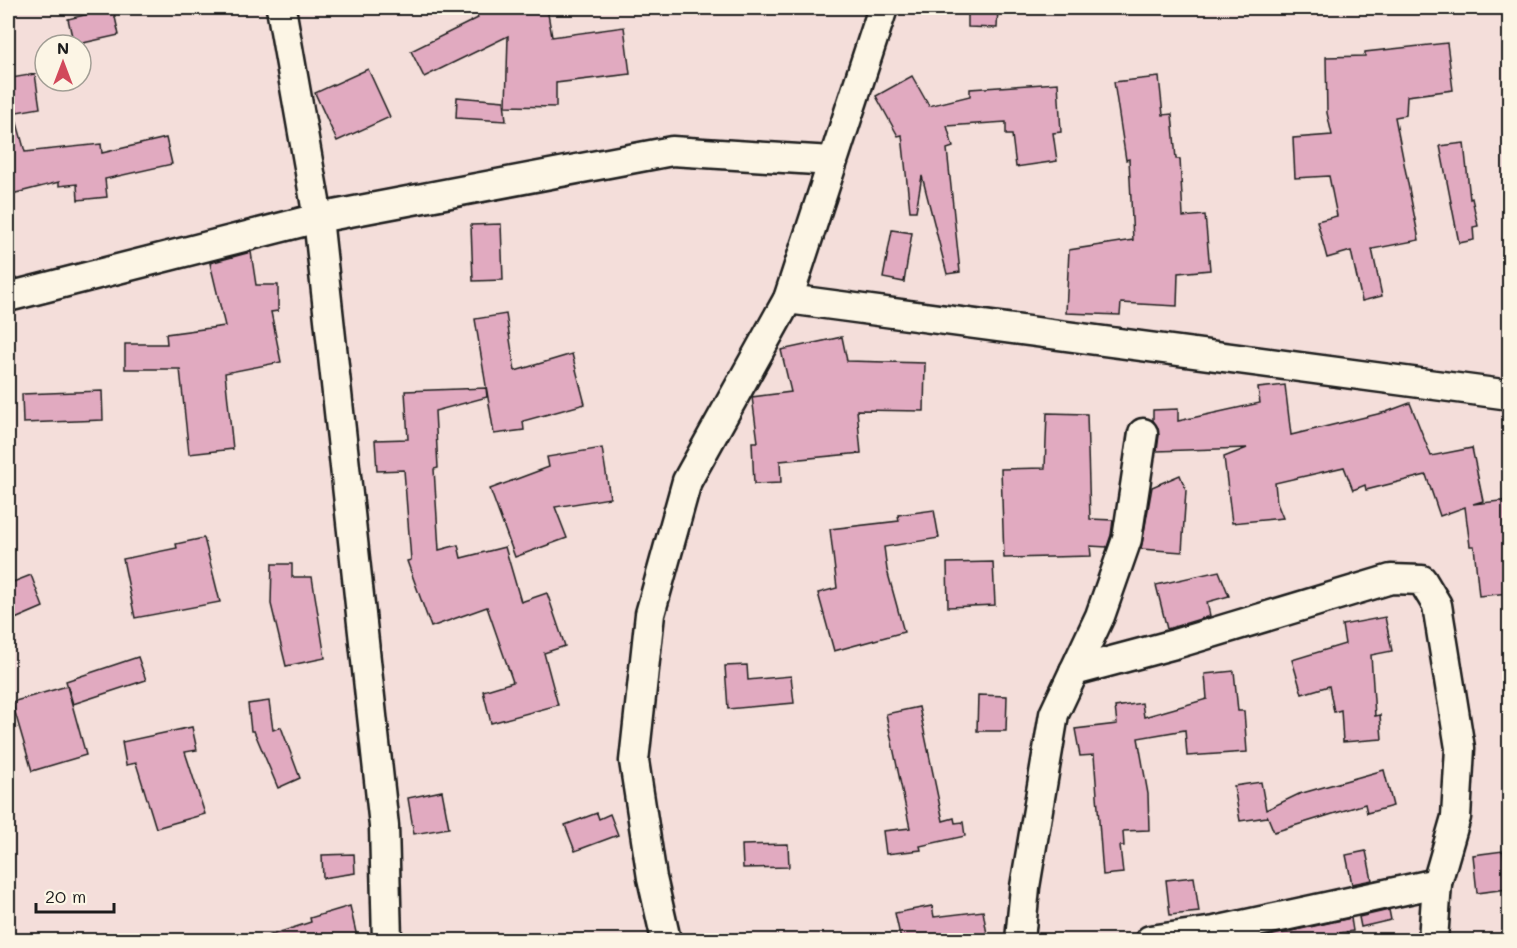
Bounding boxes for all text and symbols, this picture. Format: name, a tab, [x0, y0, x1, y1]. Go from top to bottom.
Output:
north arrow	[33, 33, 93, 93]
text: N	[57, 37, 69, 58]
scale bar	[36, 876, 114, 914]
text: 20 m	[45, 884, 86, 908]

